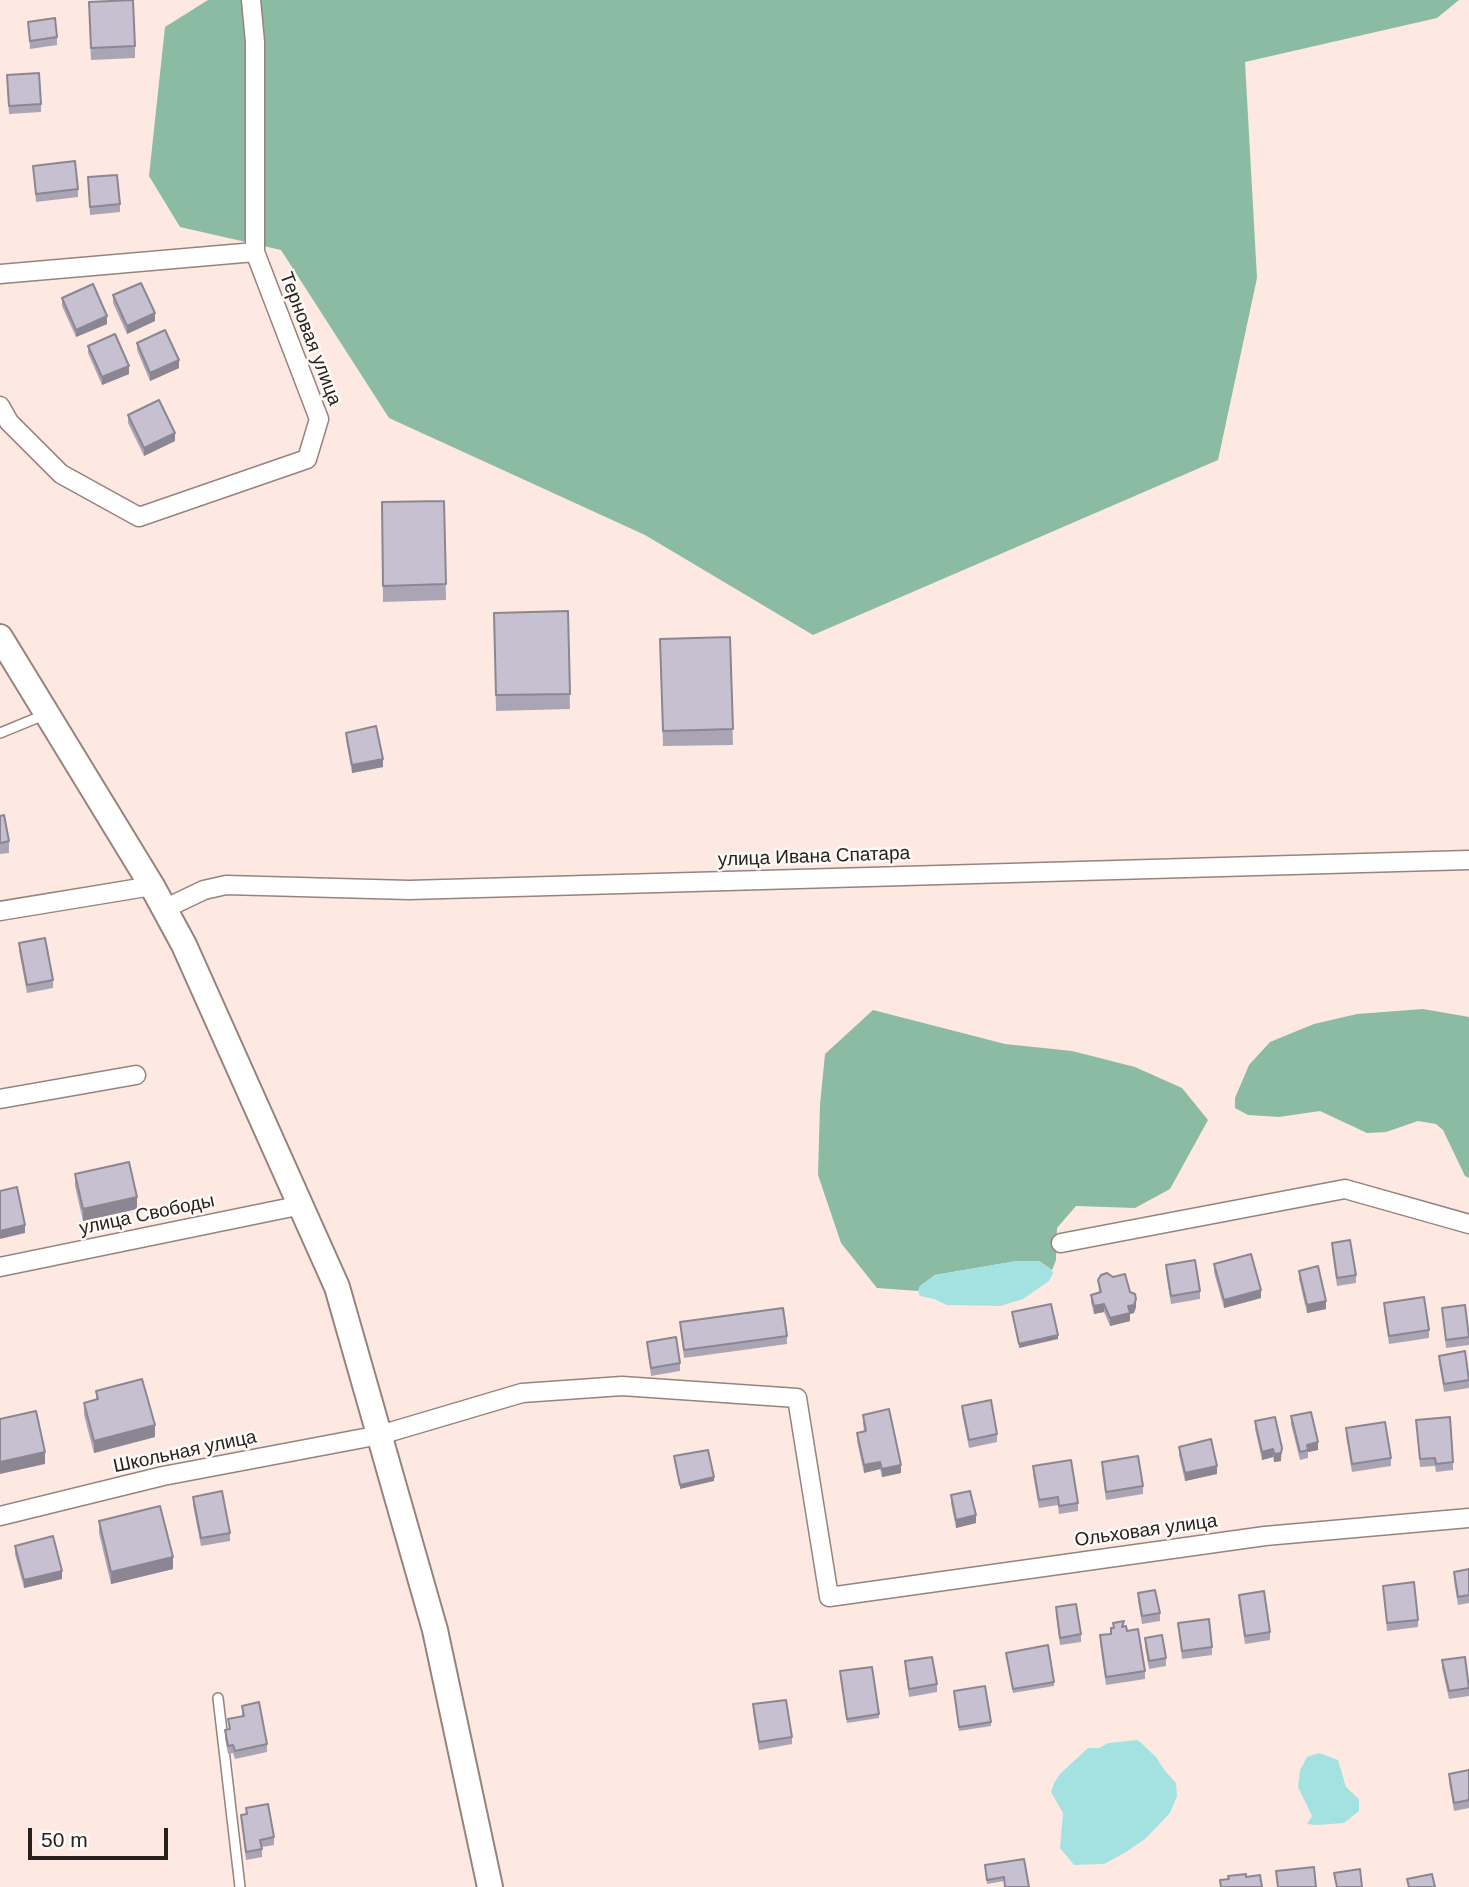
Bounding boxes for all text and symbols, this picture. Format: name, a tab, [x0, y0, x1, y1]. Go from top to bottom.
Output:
street label: Терновая улица	[274, 269, 346, 409]
street label: улица Ивана Спатара	[718, 842, 910, 872]
street label: улица Свободы	[77, 1190, 217, 1240]
street label: Школьная улица	[111, 1426, 259, 1478]
street label: Ольховая улица	[1073, 1510, 1219, 1552]
scale bar	[32, 1814, 172, 1858]
text: 50 m	[41, 1828, 88, 1851]

